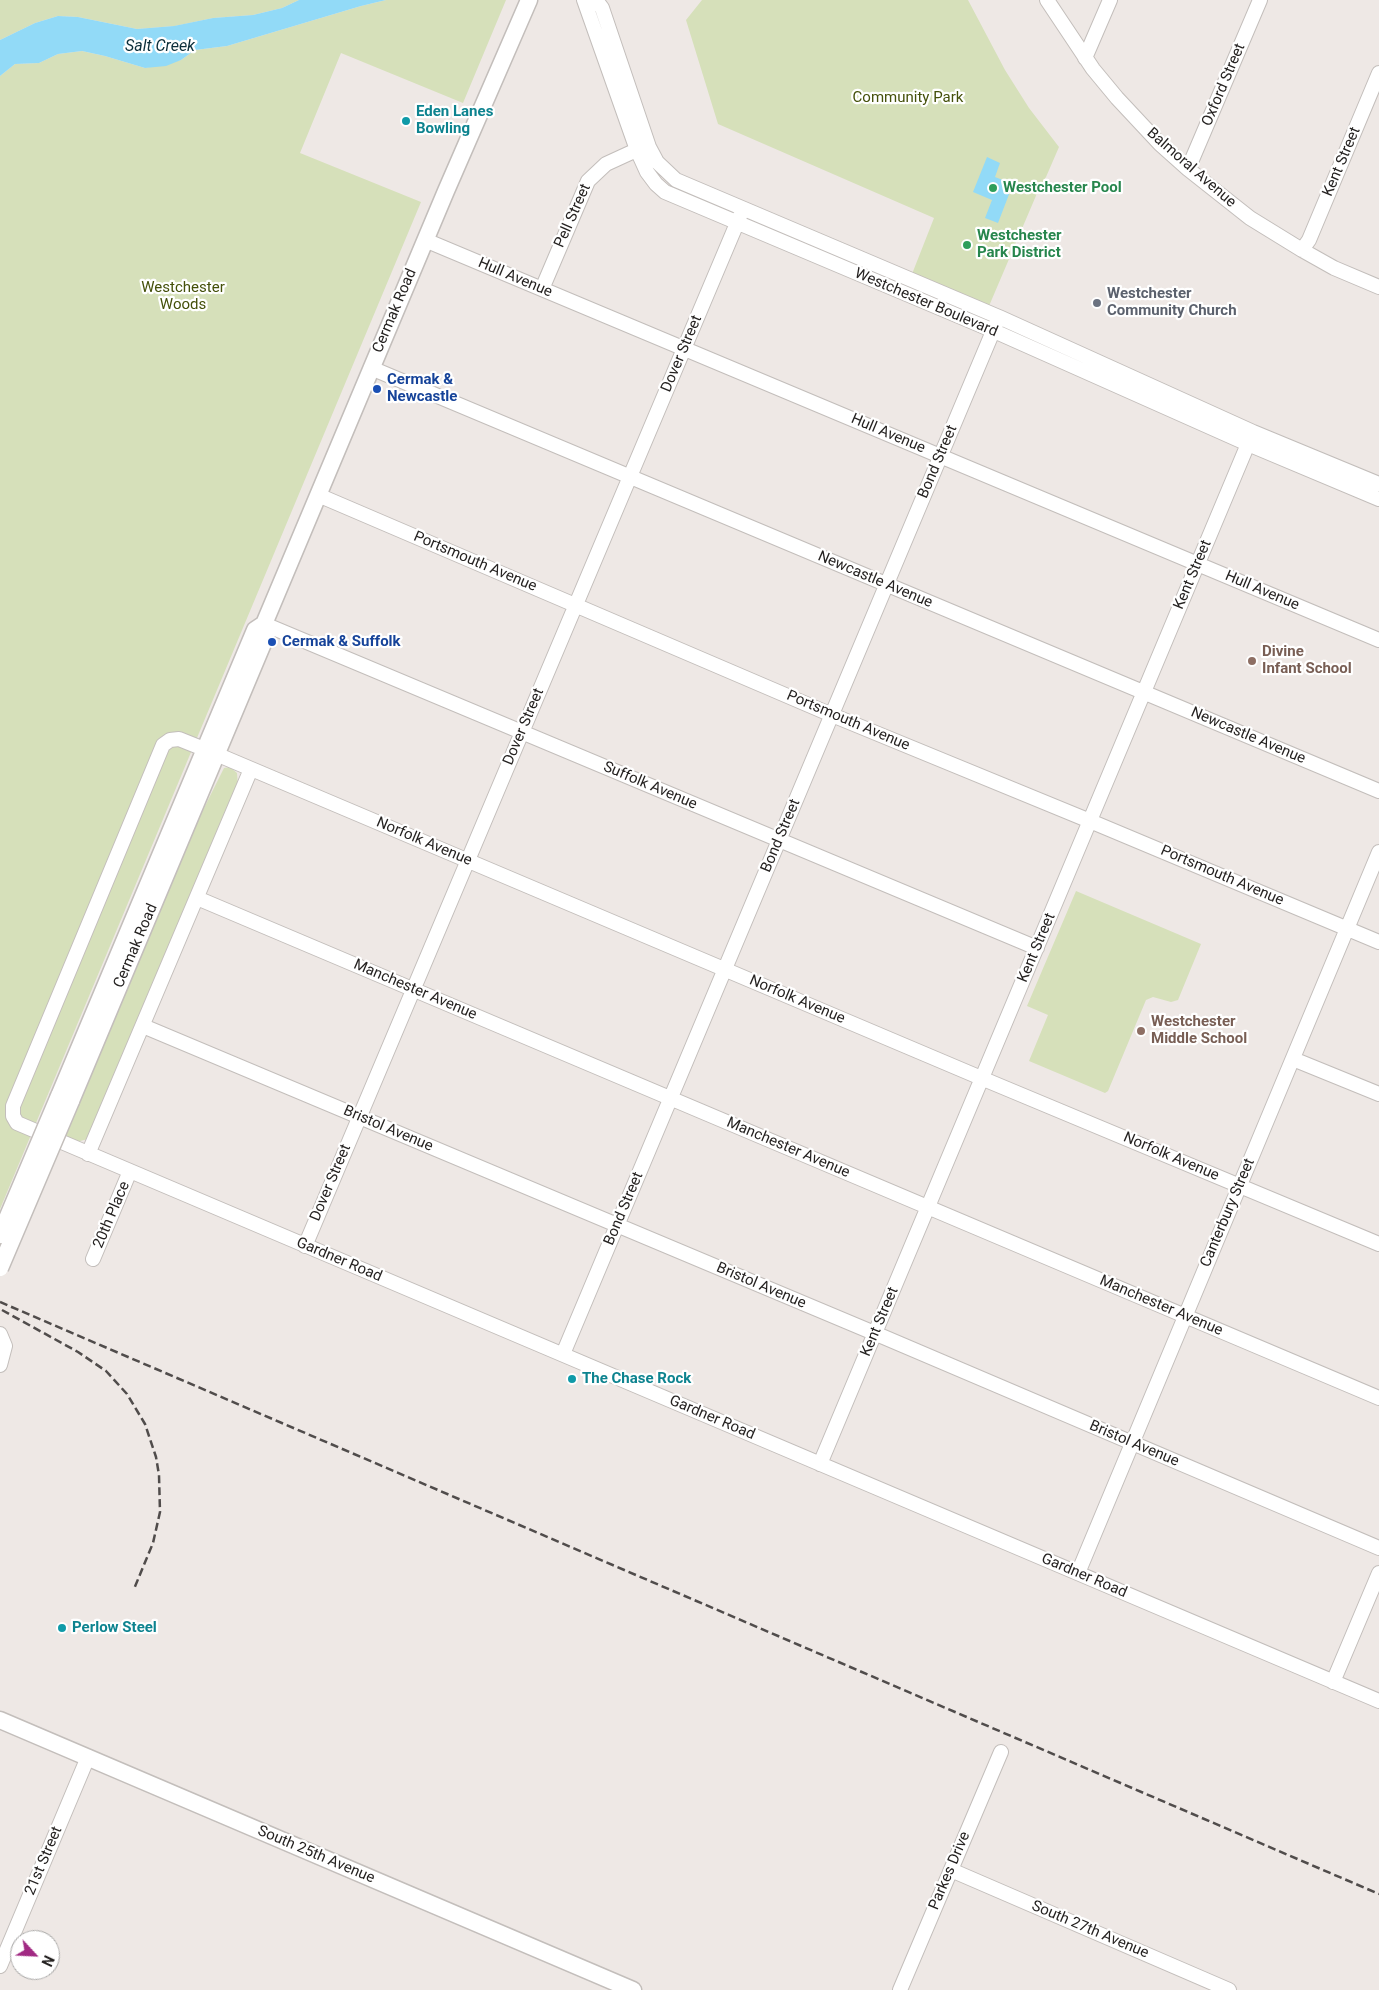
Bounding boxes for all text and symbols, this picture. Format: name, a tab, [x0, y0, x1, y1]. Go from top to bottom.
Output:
water label: Salt Creek	[125, 37, 195, 57]
street label: Oxford Street	[1198, 41, 1250, 129]
park label: Community Park	[853, 89, 963, 107]
place label: Eden Lanes Bowling	[416, 103, 493, 138]
marker: Eden Lanes Bowling	[400, 115, 412, 127]
street label: Balmoral Avenue	[1143, 124, 1239, 212]
street label: Kent Street	[1319, 125, 1365, 199]
place label: Westchester Pool	[1003, 179, 1122, 197]
street label: Pell Street	[551, 181, 595, 251]
marker: Westchester Pool	[987, 182, 999, 194]
place label: Westchester Park District	[977, 227, 1061, 262]
marker: Westchester Park District	[961, 239, 973, 251]
street label: Hull Avenue	[475, 254, 555, 302]
street label: Westchester Boulevard	[852, 265, 1000, 341]
street label: Cermak Road	[369, 266, 421, 356]
park label: Westchester Woods	[141, 279, 225, 314]
place label: Westchester Community Church	[1107, 285, 1237, 320]
marker: Westchester Community Church	[1091, 297, 1103, 309]
street label: Dover Street	[658, 313, 706, 395]
place label: Cermak & Newcastle	[387, 371, 457, 406]
marker: Cermak & Newcastle	[371, 383, 383, 395]
street label: Hull Avenue	[848, 410, 928, 458]
street label: Bond Street	[914, 423, 962, 501]
street label: Portsmouth Avenue	[411, 528, 539, 596]
street label: Kent Street	[1170, 538, 1216, 612]
street label: Newcastle Avenue	[815, 548, 935, 612]
street label: Hull Avenue	[1222, 567, 1302, 615]
place label: Cermak & Suffolk	[282, 633, 401, 651]
marker: Cermak & Suffolk	[266, 636, 278, 648]
place label: Divine Infant School	[1262, 643, 1352, 678]
marker: Divine Infant School	[1246, 655, 1258, 667]
street label: Dover Street	[500, 686, 548, 768]
street label: Portsmouth Avenue	[784, 687, 912, 755]
street label: Newcastle Avenue	[1188, 704, 1308, 768]
street label: Suffolk Avenue	[600, 758, 700, 814]
street label: Bond Street	[757, 797, 805, 875]
street label: Norfolk Avenue	[373, 814, 475, 870]
street label: Portsmouth Avenue	[1158, 842, 1286, 910]
street label: Cermak Road	[110, 901, 162, 991]
street label: Kent Street	[1014, 911, 1060, 985]
street label: Manchester Avenue	[351, 956, 479, 1024]
street label: Norfolk Avenue	[746, 972, 848, 1028]
place label: Westchester Middle School	[1151, 1013, 1247, 1048]
marker: Westchester Middle School	[1135, 1025, 1147, 1037]
street label: Bristol Avenue	[341, 1102, 435, 1156]
street label: Manchester Avenue	[724, 1114, 852, 1182]
street label: Norfolk Avenue	[1120, 1129, 1222, 1185]
street label: Dover Street	[307, 1142, 355, 1224]
street label: Canterbury Street	[1197, 1156, 1259, 1270]
street label: Bond Street	[600, 1170, 648, 1248]
street label: 20th Place	[90, 1179, 134, 1251]
street label: Gardner Road	[293, 1234, 385, 1286]
street label: Bristol Avenue	[714, 1259, 808, 1313]
street label: Manchester Avenue	[1097, 1272, 1225, 1340]
street label: Kent Street	[857, 1285, 903, 1359]
place label: The Chase Rock	[582, 1370, 691, 1388]
marker: The Chase Rock	[566, 1373, 578, 1385]
street label: Gardner Road	[666, 1392, 758, 1444]
street label: Bristol Avenue	[1087, 1417, 1181, 1471]
street label: Gardner Road	[1038, 1550, 1130, 1602]
place label: Perlow Steel	[72, 1619, 157, 1637]
marker: Perlow Steel	[56, 1622, 68, 1634]
street label: South 25th Avenue	[255, 1822, 377, 1888]
street label: 21st Street	[21, 1824, 67, 1898]
street label: Parkes Drive	[925, 1829, 975, 1913]
street label: South 27th Avenue	[1029, 1897, 1151, 1963]
north arrow	[10, 1930, 60, 1980]
text: N	[38, 1953, 57, 1969]

